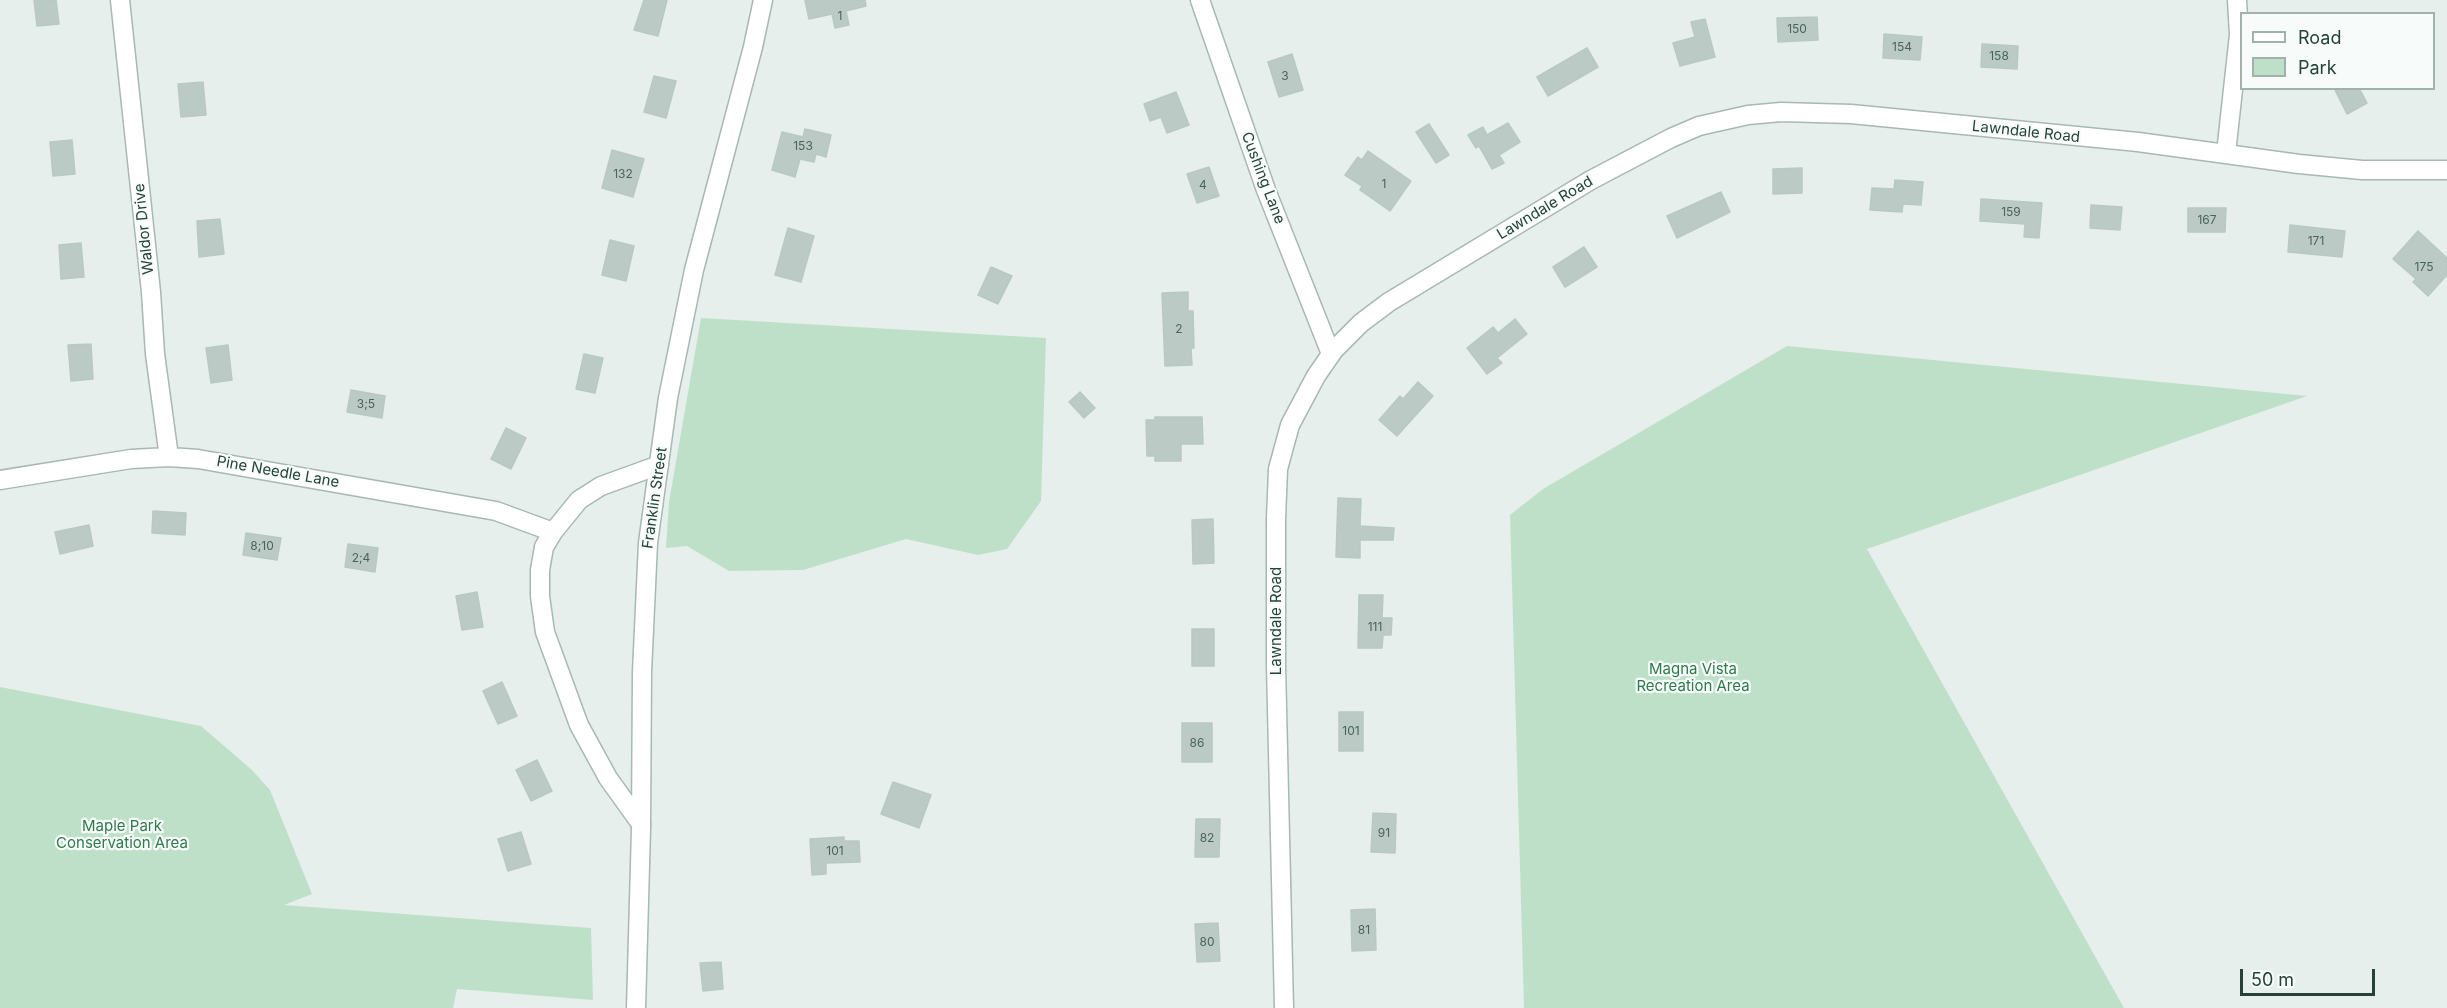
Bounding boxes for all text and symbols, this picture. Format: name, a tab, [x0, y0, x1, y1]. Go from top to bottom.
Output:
house number: 1	[838, 9, 842, 23]
legend	[2240, 12, 2435, 90]
house number: 150	[1787, 22, 1807, 36]
text: Road	[2298, 27, 2341, 48]
house number: 154	[1892, 40, 1912, 54]
house number: 158	[1989, 49, 2009, 63]
text: Park	[2298, 57, 2337, 78]
house number: 3	[1281, 69, 1289, 83]
street label: Lawndale Road	[1971, 117, 2081, 147]
street label: Cushing Lane	[1237, 129, 1289, 227]
house number: 153	[793, 139, 813, 153]
house number: 132	[613, 167, 633, 181]
street label: Lawndale Road	[1494, 172, 1596, 244]
house number: 1	[1382, 177, 1386, 191]
house number: 4	[1199, 178, 1207, 192]
street label: Waldor Drive	[130, 183, 158, 275]
house number: 159	[2001, 205, 2021, 219]
house number: 167	[2197, 213, 2217, 227]
house number: 171	[2308, 234, 2324, 248]
house number: 175	[2415, 260, 2433, 274]
house number: 2	[1175, 322, 1183, 336]
house number: 3;5	[357, 397, 375, 411]
street label: Franklin Street	[639, 446, 671, 550]
street label: Pine Needle Lane	[215, 452, 341, 492]
house number: 8;10	[250, 539, 274, 553]
house number: 2;4	[352, 551, 370, 565]
street label: Lawndale Road	[1267, 567, 1285, 675]
house number: 111	[1368, 620, 1382, 634]
park label: Magna Vista Recreation Area	[1636, 660, 1750, 695]
house number: 101	[1342, 724, 1360, 738]
house number: 86	[1190, 736, 1204, 750]
park label: Maple Park Conservation Area	[56, 817, 188, 852]
house number: 91	[1378, 826, 1390, 840]
house number: 82	[1200, 831, 1214, 845]
house number: 101	[826, 844, 844, 858]
house number: 81	[1358, 923, 1370, 937]
house number: 80	[1200, 935, 1214, 949]
scale bar	[2243, 957, 2378, 995]
text: 50 m	[2251, 969, 2294, 990]

